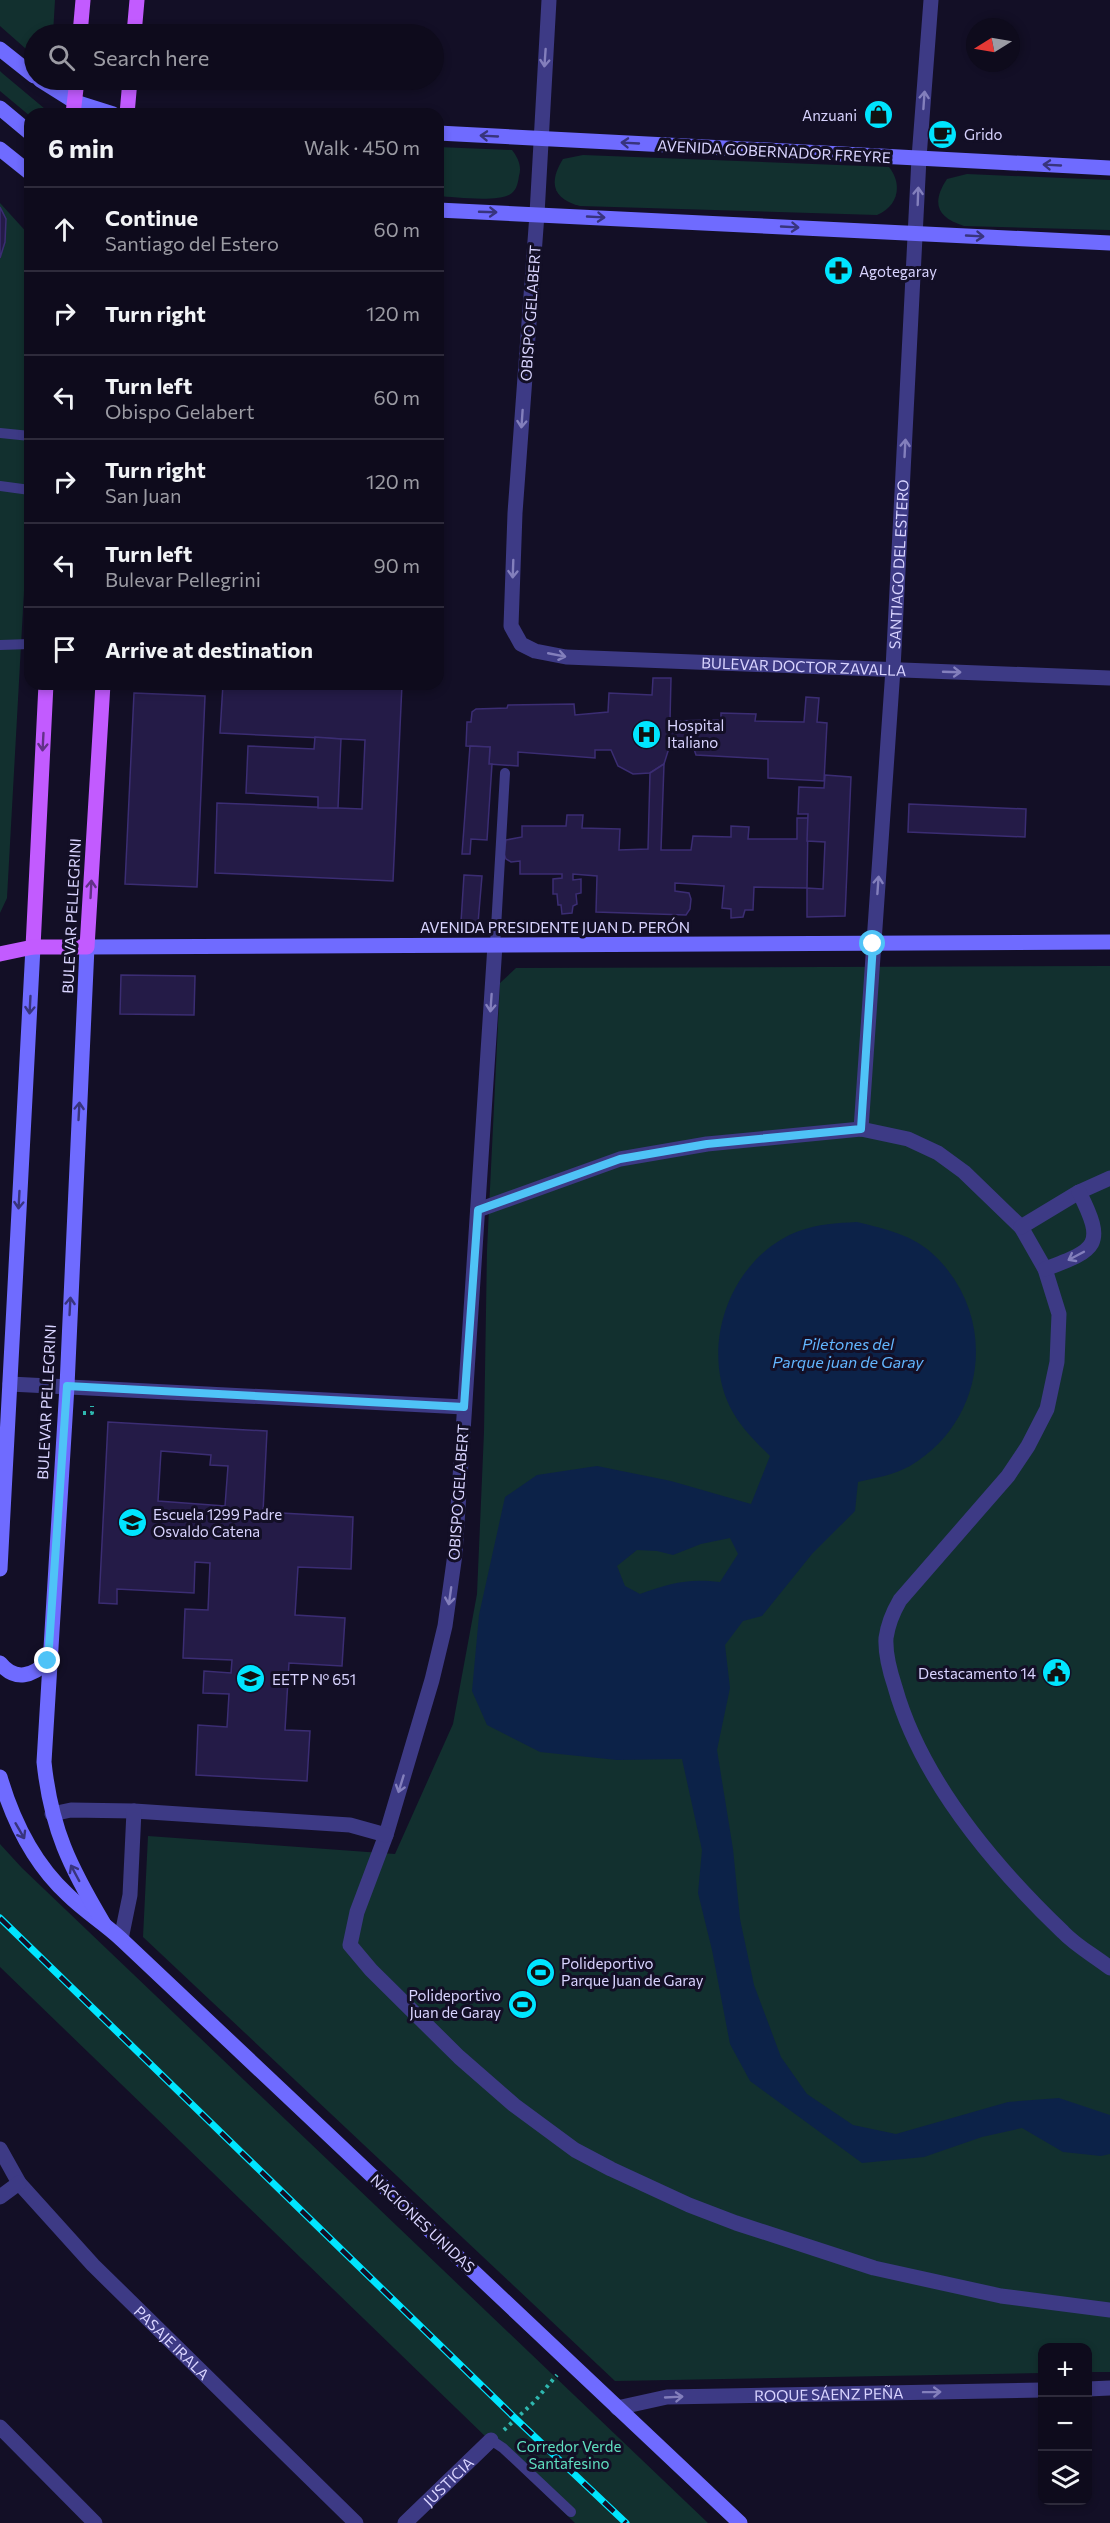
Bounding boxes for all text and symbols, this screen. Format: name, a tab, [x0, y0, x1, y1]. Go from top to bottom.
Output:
north arrow	[966, 18, 1020, 72]
search box	[24, 24, 444, 90]
icon: search	[45, 41, 78, 74]
text: Search here	[93, 44, 209, 71]
one-way arrow	[539, 48, 550, 68]
one-way arrow	[918, 90, 929, 110]
shop icon: Anzuani	[862, 99, 894, 131]
place label: Anzuani	[802, 106, 857, 124]
cafe icon: Grido	[927, 118, 959, 150]
place label: Grido	[964, 125, 1003, 143]
one-way arrow	[479, 130, 499, 141]
text: 6 min	[48, 132, 114, 163]
text: Walk · 450 m	[304, 135, 420, 159]
street label: AVENIDA GOBERNADOR FREYRE	[657, 136, 891, 166]
one-way arrow	[621, 138, 641, 149]
one-way arrow	[1042, 159, 1062, 170]
one-way arrow	[912, 186, 923, 206]
text: Continue	[105, 204, 198, 231]
one-way arrow	[477, 207, 497, 218]
one-way arrow	[585, 212, 605, 223]
icon: ahead	[48, 213, 81, 246]
text: 60 m	[374, 217, 420, 241]
one-way arrow	[780, 221, 800, 232]
text: Santiago del Estero	[105, 231, 279, 255]
one-way arrow	[964, 231, 984, 242]
street label: OBISPO GELABERT	[516, 244, 544, 382]
pharmacy icon: Agotegaray	[822, 255, 854, 287]
place label: Agotegaray	[859, 262, 937, 280]
icon: right	[48, 297, 81, 330]
text: Turn right	[105, 300, 206, 327]
text: 120 m	[366, 301, 420, 325]
text: Turn left	[105, 372, 192, 399]
icon: left	[48, 381, 81, 414]
text: 60 m	[374, 385, 420, 409]
text: Obispo Gelabert	[105, 399, 254, 423]
one-way arrow	[516, 409, 527, 429]
one-way arrow	[899, 438, 910, 458]
text: Turn right	[105, 456, 206, 483]
icon: right	[48, 465, 81, 498]
text: 120 m	[366, 469, 420, 493]
street label: SANTIAGO DEL ESTERO	[885, 479, 912, 650]
text: San Juan	[105, 483, 181, 507]
text: Turn left	[105, 540, 192, 567]
icon: left	[48, 549, 81, 582]
text: 90 m	[374, 553, 420, 577]
one-way arrow	[507, 559, 518, 579]
text: Bulevar Pellegrini	[105, 567, 261, 591]
icon: arrive	[48, 633, 81, 666]
text: Arrive at destination	[105, 636, 313, 663]
one-way arrow	[546, 650, 566, 661]
street label: BULEVAR DOCTOR ZAVALLA	[701, 653, 907, 679]
one-way arrow	[941, 666, 961, 677]
place label: Hospital Italiano	[667, 716, 724, 751]
hospital icon: Hospital Italiano	[630, 718, 662, 750]
one-way arrow	[37, 732, 48, 752]
street label: BULEVAR PELLEGRINI	[58, 838, 84, 994]
one-way arrow	[872, 876, 883, 896]
one-way arrow	[85, 879, 96, 899]
street label: AVENIDA PRESIDENTE JUAN D. PERÓN	[420, 917, 690, 936]
route start	[859, 930, 885, 956]
one-way arrow	[485, 993, 496, 1013]
one-way arrow	[24, 995, 35, 1015]
one-way arrow	[74, 1102, 85, 1122]
one-way arrow	[14, 1190, 25, 1210]
one-way arrow	[1068, 1250, 1085, 1262]
one-way arrow	[64, 1297, 75, 1317]
street label: BULEVAR PELLEGRINI	[33, 1324, 59, 1480]
water label: Piletones del Parque juan de Garay	[772, 1334, 924, 1371]
street label: OBISPO GELABERT	[444, 1423, 472, 1561]
place label: Escuela 1299 Padre Osvaldo Catena	[153, 1505, 282, 1540]
school or university icon: Escuela 1299 Padre Osvaldo Catena	[116, 1507, 148, 1539]
one-way arrow	[444, 1585, 455, 1605]
route end	[34, 1647, 60, 1673]
public building icon: Destacamento 14	[1041, 1657, 1073, 1689]
school or university icon: EETP Nº 651	[235, 1663, 267, 1695]
place label: Destacamento 14	[918, 1664, 1036, 1682]
place label: EETP Nº 651	[272, 1670, 356, 1688]
one-way arrow	[395, 1774, 406, 1793]
one-way arrow	[14, 1822, 26, 1839]
one-way arrow	[69, 1865, 80, 1883]
place label: Polideportivo Parque Juan de Garay	[561, 1954, 704, 1989]
sports icon: Polideportivo Parque Juan de Garay	[524, 1956, 556, 1988]
place label: Polideportivo Juan de Garay	[408, 1986, 501, 2021]
sports icon: Polideportivo Juan de Garay	[506, 1988, 538, 2020]
street label: NACIONES UNIDAS	[367, 2170, 479, 2276]
street label: PASAJE IRALA	[131, 2302, 213, 2383]
map controls	[1038, 2343, 1092, 2505]
button: +	[1038, 2343, 1092, 2397]
street label: ROQUE SÁENZ PEÑA	[754, 2384, 904, 2404]
one-way arrow	[921, 2386, 941, 2397]
one-way arrow	[664, 2391, 683, 2402]
button: −	[1038, 2397, 1092, 2451]
park label: Corredor Verde Santafesino	[517, 2437, 621, 2472]
button: layers	[1038, 2451, 1092, 2505]
street label: JUSTICIA	[419, 2453, 477, 2510]

